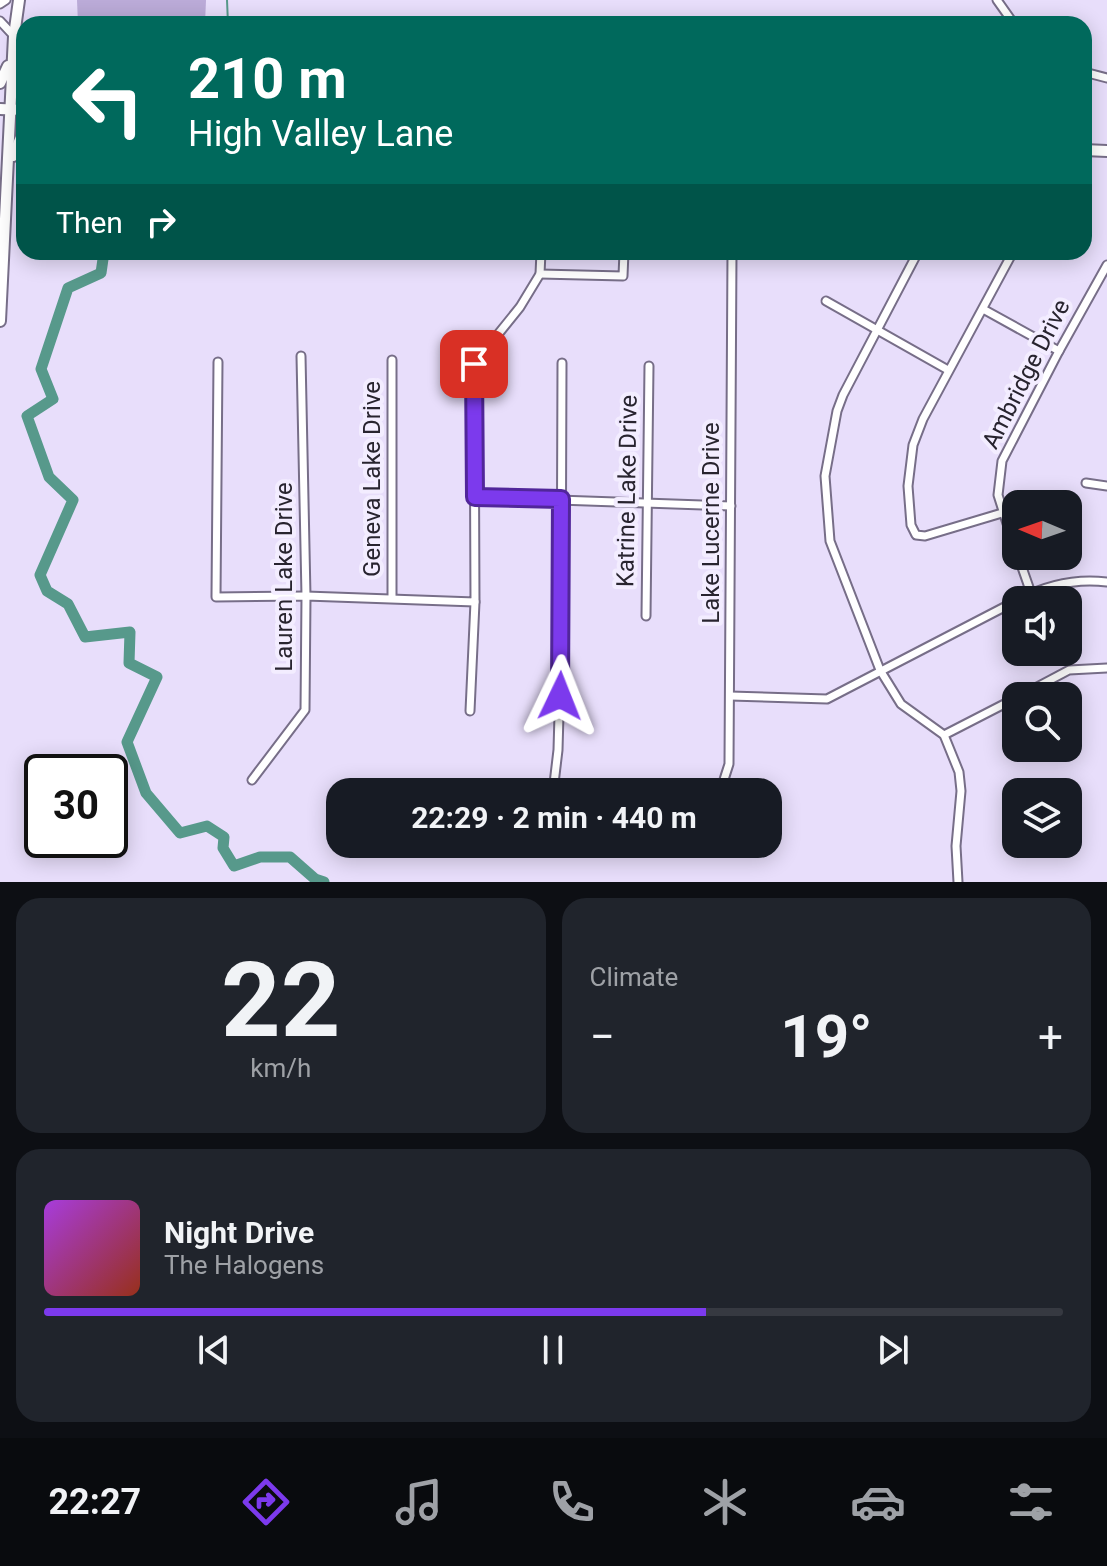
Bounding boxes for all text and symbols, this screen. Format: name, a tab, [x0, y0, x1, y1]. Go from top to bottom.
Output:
text: 210 m	[188, 46, 347, 112]
icon: left	[56, 48, 160, 152]
text: High Valley Lane	[188, 113, 453, 155]
icon: right	[139, 200, 183, 244]
text: Then	[56, 205, 123, 240]
street label: Ambridge Drive	[976, 295, 1076, 453]
pin	[440, 330, 508, 398]
icon: arrive	[452, 342, 496, 386]
street label: Geneva Lake Drive	[358, 381, 386, 577]
street label: Katrine Lake Drive	[611, 395, 643, 587]
street label: Lake Lucerne Drive	[697, 422, 725, 624]
street label: Lauren Lake Drive	[270, 482, 298, 672]
north arrow	[1002, 490, 1082, 570]
map controls	[1002, 490, 1082, 858]
button: sound	[1002, 586, 1082, 666]
position arrow	[518, 654, 602, 738]
button: search	[1002, 682, 1082, 762]
speed limit sign: 30	[24, 754, 128, 858]
button: layers	[1002, 778, 1082, 858]
text: 22:29 · 2 min · 440 m	[411, 800, 697, 835]
text: 22	[221, 940, 340, 1061]
text: Climate	[590, 962, 678, 992]
text: 19°	[780, 1001, 872, 1072]
text: −	[590, 1011, 615, 1063]
text: +	[1038, 1011, 1063, 1063]
text: km/h	[250, 1053, 311, 1083]
text: Night Drive	[164, 1215, 314, 1250]
text: The Halogens	[164, 1250, 324, 1280]
icon: previous	[192, 1328, 236, 1372]
icon: pause	[531, 1328, 575, 1372]
icon: next	[871, 1328, 915, 1372]
icon: directions	[238, 1474, 294, 1530]
icon: music	[391, 1474, 447, 1530]
icon: phone	[544, 1474, 600, 1530]
icon: climate	[697, 1474, 753, 1530]
icon: car	[850, 1474, 906, 1530]
icon: filters	[1003, 1474, 1059, 1530]
text: 22:27	[48, 1481, 141, 1523]

